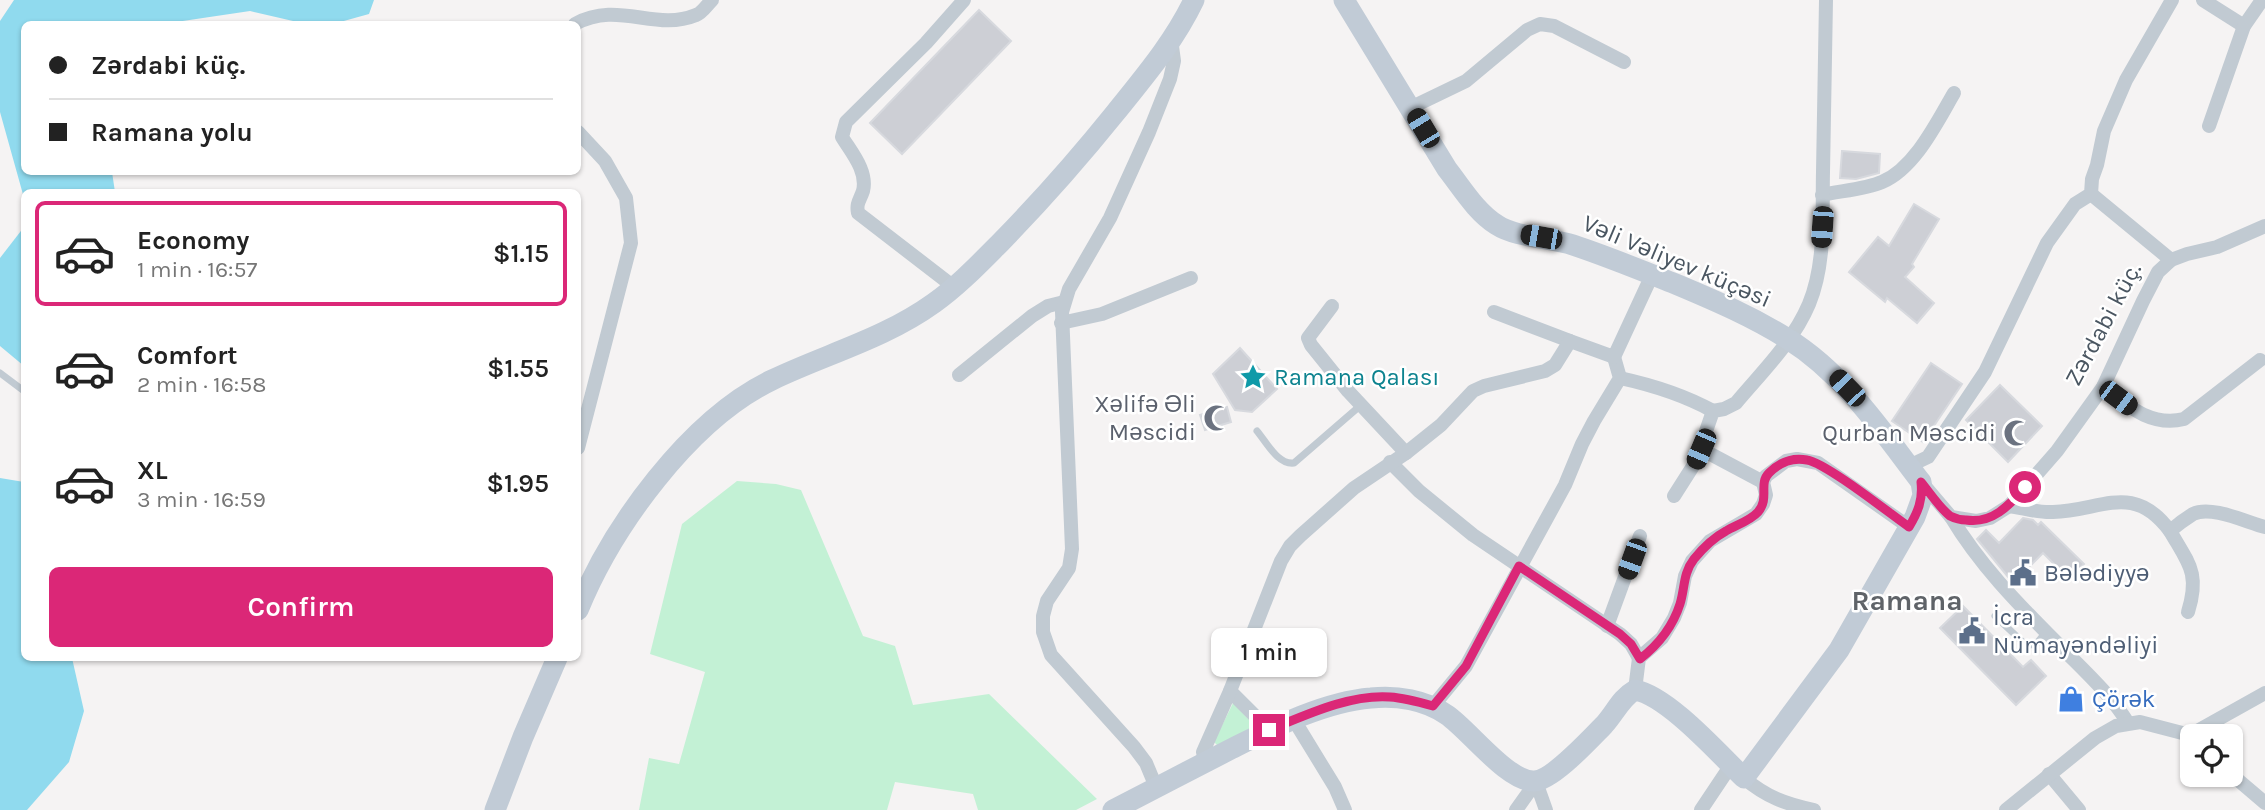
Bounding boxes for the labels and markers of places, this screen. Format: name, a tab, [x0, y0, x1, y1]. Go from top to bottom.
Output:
place icon: Ramana Qalası	[1238, 362, 1268, 392]
place label: Ramana Qalası	[1274, 363, 1440, 391]
place label: Xəlifə Əli Məscidi	[1094, 390, 1196, 446]
mosque icon: Xəlifə Əli Məscidi	[1202, 403, 1232, 433]
mosque icon: Qurban Məscidi	[2002, 418, 2032, 448]
place label: Qurban Məscidi	[1822, 419, 1996, 447]
public building icon: Bələdiyyə	[2008, 558, 2038, 588]
place label: Bələdiyyə	[2044, 559, 2149, 587]
place label: İcra Nümayəndəliyi	[1993, 603, 2158, 659]
public building icon: İcra Nümayəndəliyi	[1957, 616, 1987, 646]
shop icon: Çörək	[2056, 684, 2086, 714]
place label: Çörək	[2092, 685, 2155, 713]

